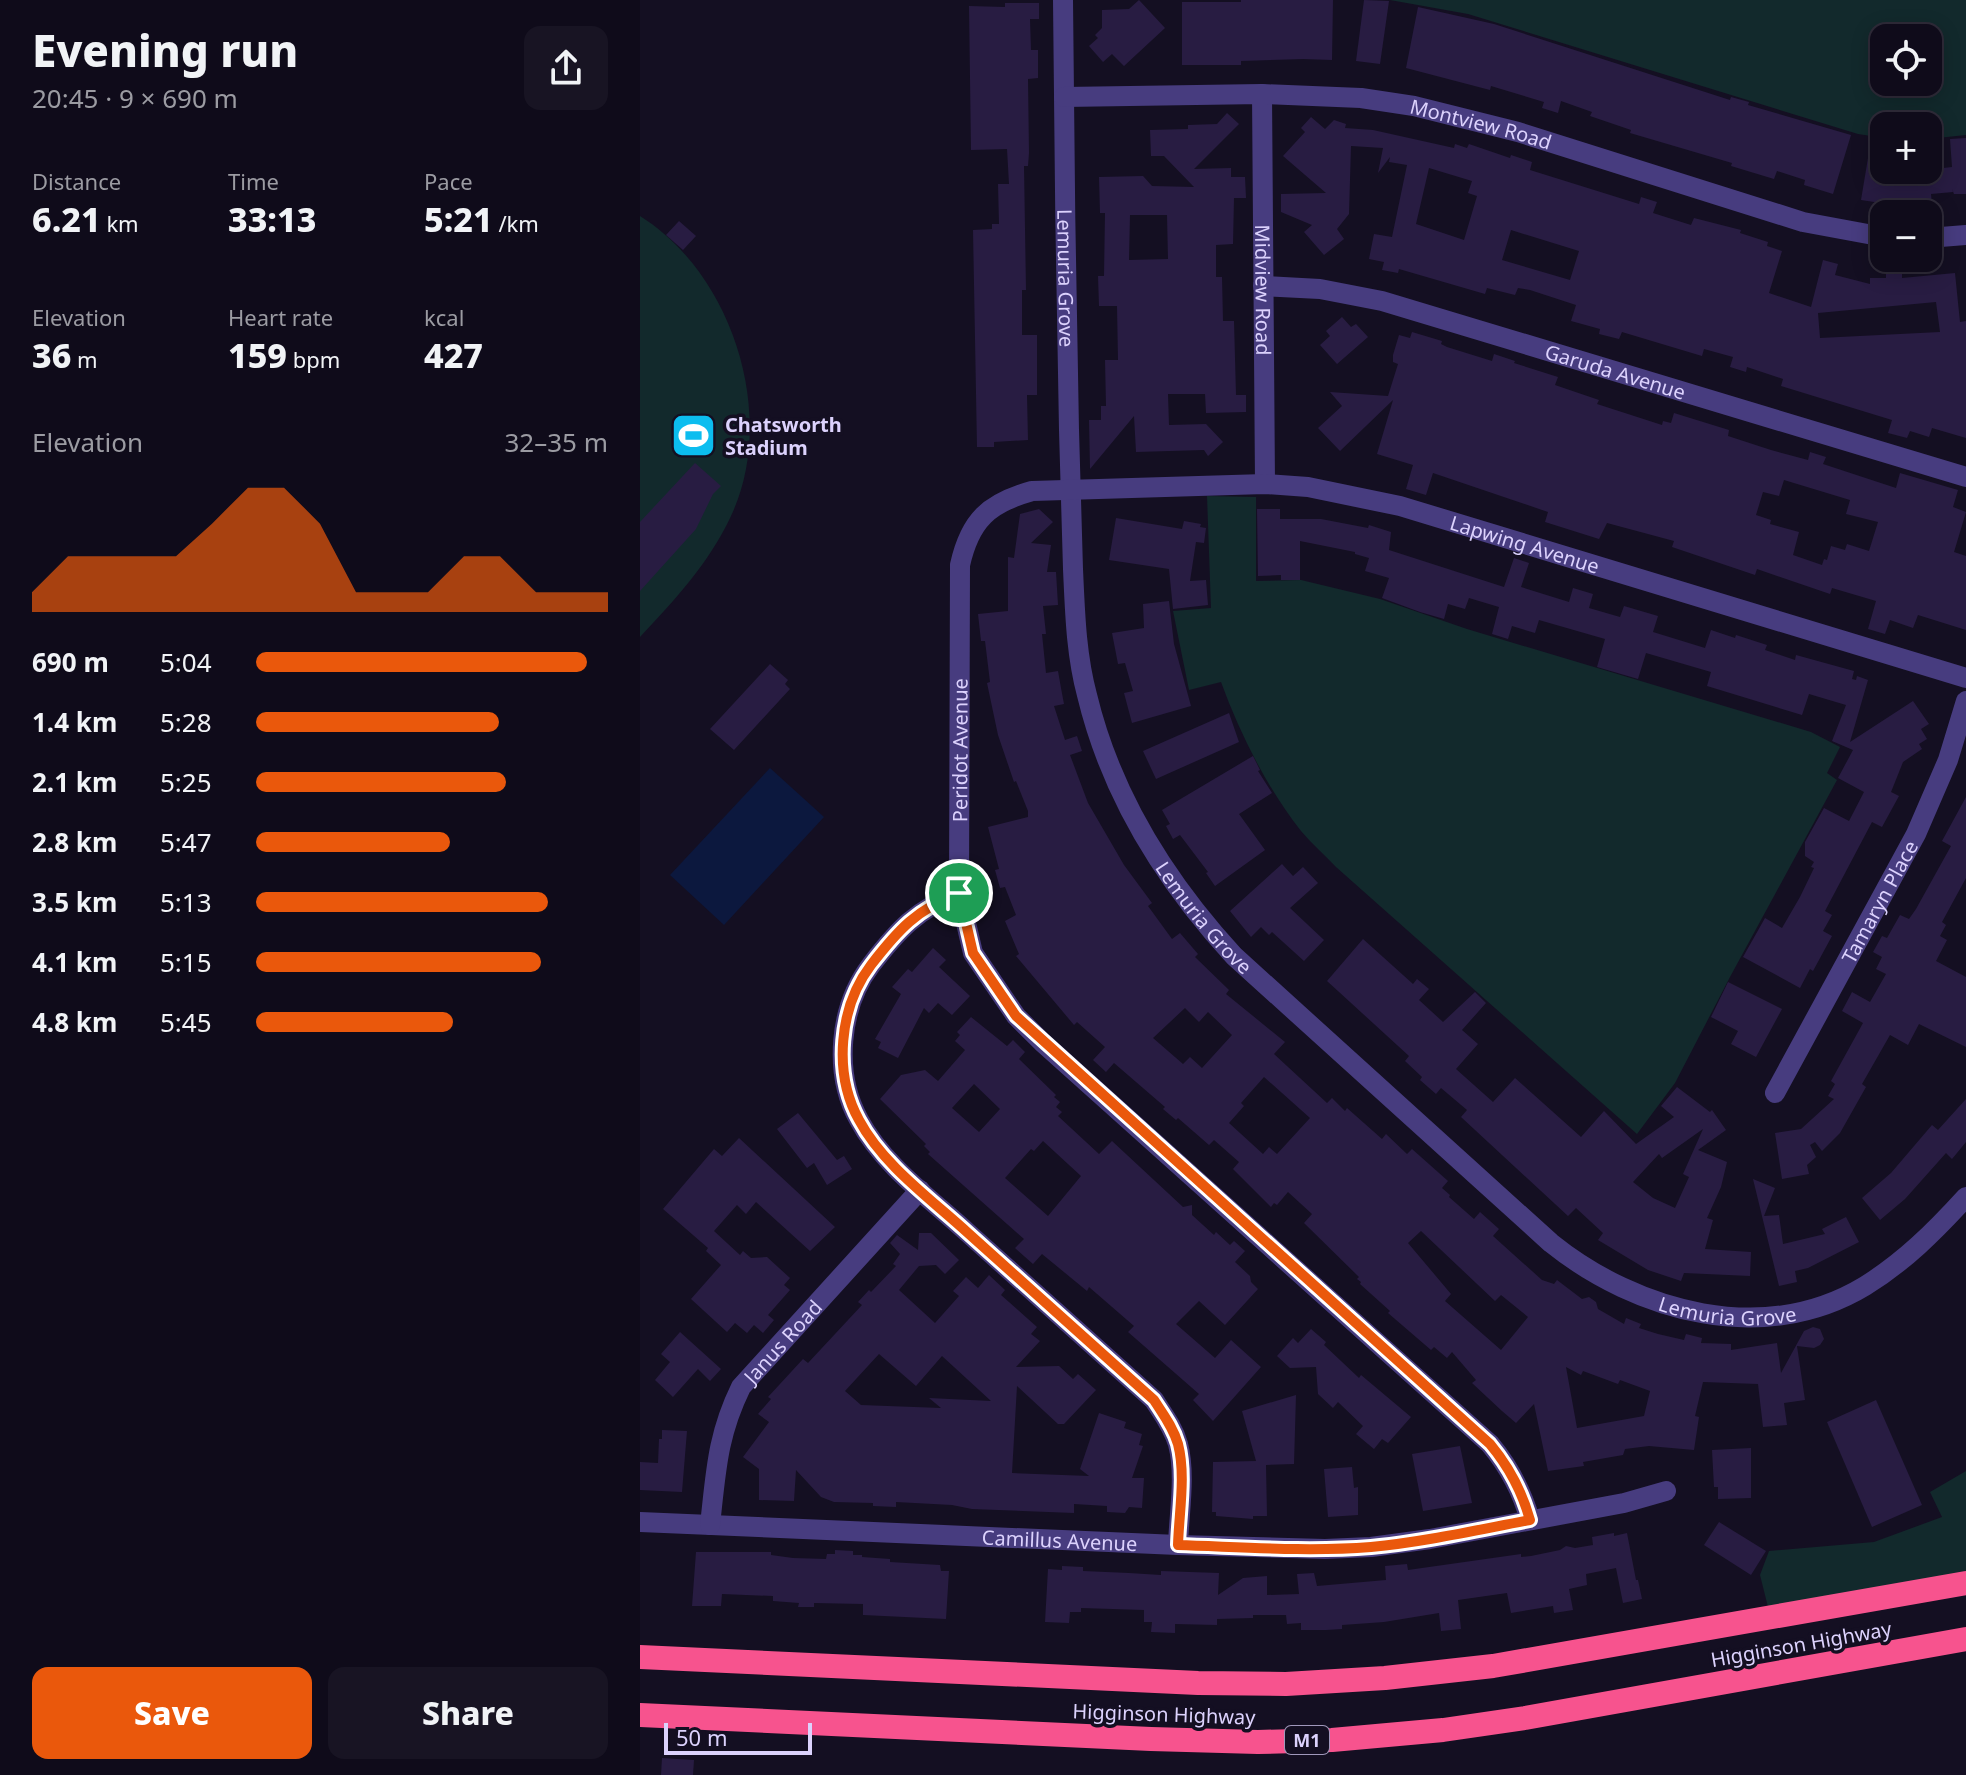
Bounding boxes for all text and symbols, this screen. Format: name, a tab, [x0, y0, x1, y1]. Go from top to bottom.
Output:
text: Evening run	[32, 20, 298, 80]
map controls	[1870, 24, 1942, 272]
button: locate	[1870, 24, 1942, 96]
button: share	[524, 26, 608, 110]
text: 20:45 · 9 × 690 m	[32, 80, 238, 116]
street label: Montview Road	[1408, 92, 1555, 155]
button: +	[1870, 112, 1942, 184]
text: Distance	[32, 166, 121, 196]
text: Time	[228, 166, 279, 196]
text: Pace	[424, 166, 473, 196]
text: 6.21	[32, 196, 101, 242]
text: 33:13	[228, 196, 316, 242]
text: 5:21	[424, 196, 493, 242]
button: −	[1870, 200, 1942, 272]
text: km	[101, 208, 139, 238]
text: /km	[493, 208, 539, 238]
street label: Lemuria Grove	[1052, 209, 1081, 347]
street label: Midview Road	[1250, 224, 1278, 356]
text: Elevation	[32, 302, 126, 332]
text: Heart rate	[228, 302, 333, 332]
text: kcal	[424, 302, 464, 332]
text: 36	[32, 332, 71, 378]
text: 159	[228, 332, 287, 378]
text: 427	[424, 332, 483, 378]
street label: Garuda Avenue	[1542, 337, 1689, 405]
text: m	[71, 344, 98, 374]
text: bpm	[287, 344, 340, 374]
place label: Chatsworth Stadium	[725, 411, 842, 461]
sports icon: Chatsworth Stadium	[670, 412, 718, 460]
text: Elevation	[32, 424, 143, 460]
text: 32–35 m	[504, 424, 608, 460]
street label: Lapwing Avenue	[1447, 509, 1603, 579]
text: 690 m	[32, 644, 109, 680]
text: 5:04	[160, 644, 212, 680]
street label: Peridot Avenue	[946, 678, 973, 822]
text: 1.4 km	[32, 704, 117, 740]
text: 5:28	[160, 704, 212, 740]
text: 2.1 km	[32, 764, 117, 800]
text: 5:25	[160, 764, 212, 800]
text: 2.8 km	[32, 824, 117, 860]
text: 5:47	[160, 824, 212, 860]
street label: Tamaryn Place	[1835, 835, 1924, 968]
street label: Lemuria Grove	[1150, 856, 1258, 980]
pin	[925, 859, 993, 927]
icon: arrive	[937, 871, 981, 915]
text: 3.5 km	[32, 884, 117, 920]
text: 5:13	[160, 884, 212, 920]
text: 4.1 km	[32, 944, 117, 980]
text: 5:15	[160, 944, 212, 980]
text: 4.8 km	[32, 1004, 117, 1040]
text: 5:45	[160, 1004, 212, 1040]
street label: Lemuria Grove	[1655, 1290, 1798, 1331]
street label: Janus Road	[736, 1294, 828, 1391]
street label: Camillus Avenue	[981, 1523, 1138, 1557]
street label: Higginson Highway	[1708, 1615, 1894, 1673]
button: Save	[32, 1667, 312, 1759]
button: Share	[328, 1667, 608, 1759]
street label: Higginson Highway	[1072, 1697, 1257, 1731]
scale bar	[664, 1719, 812, 1755]
text: 50 m	[676, 1722, 727, 1752]
road number: M1	[1285, 1726, 1329, 1754]

